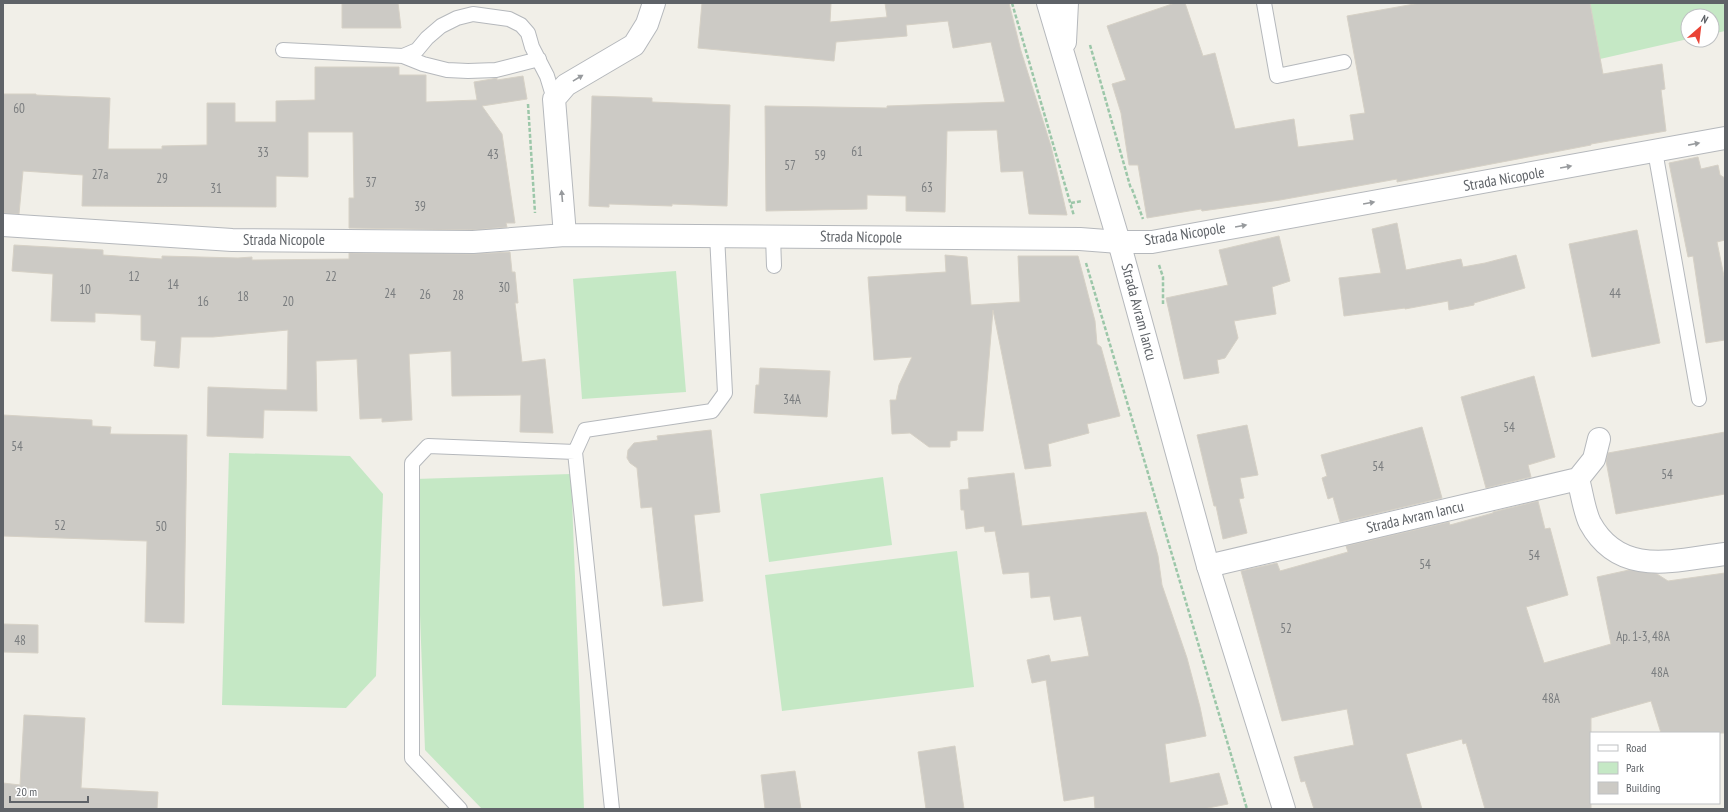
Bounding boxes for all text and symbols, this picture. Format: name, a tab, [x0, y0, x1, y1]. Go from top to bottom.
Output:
north arrow	[1680, 8, 1720, 48]
text: N	[1699, 12, 1711, 27]
one-way arrow	[573, 74, 583, 82]
house number: 60	[13, 100, 25, 117]
one-way arrow	[1688, 141, 1700, 147]
house number: 61	[851, 143, 863, 160]
house number: 33	[257, 144, 269, 161]
house number: 43	[487, 146, 499, 163]
house number: 59	[814, 147, 826, 164]
house number: 57	[784, 157, 796, 174]
street label: Strada Nicopole	[1462, 162, 1546, 195]
one-way arrow	[1560, 164, 1572, 170]
house number: 27a	[92, 166, 108, 183]
house number: 29	[156, 170, 168, 187]
house number: 37	[365, 174, 377, 191]
house number: 63	[921, 179, 933, 196]
house number: 31	[210, 180, 222, 197]
one-way arrow	[558, 190, 565, 202]
house number: 39	[414, 198, 426, 215]
one-way arrow	[1363, 199, 1375, 205]
street label: Strada Nicopole	[1143, 218, 1227, 249]
one-way arrow	[1235, 222, 1247, 228]
street label: Strada Nicopole	[820, 226, 902, 247]
street label: Strada Nicopole	[243, 230, 325, 249]
street label: Strada Avram Iancu	[1117, 261, 1162, 362]
house number: 12	[128, 268, 140, 285]
house number: 22	[325, 268, 337, 285]
house number: 14	[167, 276, 179, 293]
house number: 30	[498, 279, 510, 296]
house number: 10	[79, 281, 91, 298]
house number: 24	[384, 285, 396, 302]
house number: 44	[1609, 285, 1621, 302]
house number: 26	[419, 286, 431, 303]
house number: 28	[452, 287, 464, 304]
house number: 18	[237, 288, 249, 305]
house number: 16	[197, 293, 209, 310]
house number: 20	[282, 293, 294, 310]
house number: 34A	[783, 391, 802, 408]
house number: 54	[1503, 419, 1515, 436]
house number: 54	[11, 438, 23, 455]
house number: 54	[1372, 458, 1384, 475]
house number: 54	[1661, 466, 1673, 483]
street label: Strada Avram Iancu	[1364, 496, 1465, 537]
house number: 52	[54, 517, 66, 534]
house number: 50	[155, 518, 167, 535]
house number: 54	[1528, 547, 1540, 564]
house number: 54	[1419, 556, 1431, 573]
house number: 52	[1280, 620, 1292, 637]
house number: Ap. 1-3, 48A	[1616, 628, 1671, 645]
house number: 48	[14, 632, 26, 649]
house number: 48A	[1651, 664, 1670, 681]
house number: 48A	[1542, 690, 1561, 707]
legend	[1590, 732, 1720, 804]
text: Road	[1626, 740, 1646, 755]
text: Park	[1626, 760, 1644, 775]
scale bar	[10, 778, 88, 804]
text: Building	[1626, 780, 1661, 795]
text: 20 m	[16, 784, 37, 799]

